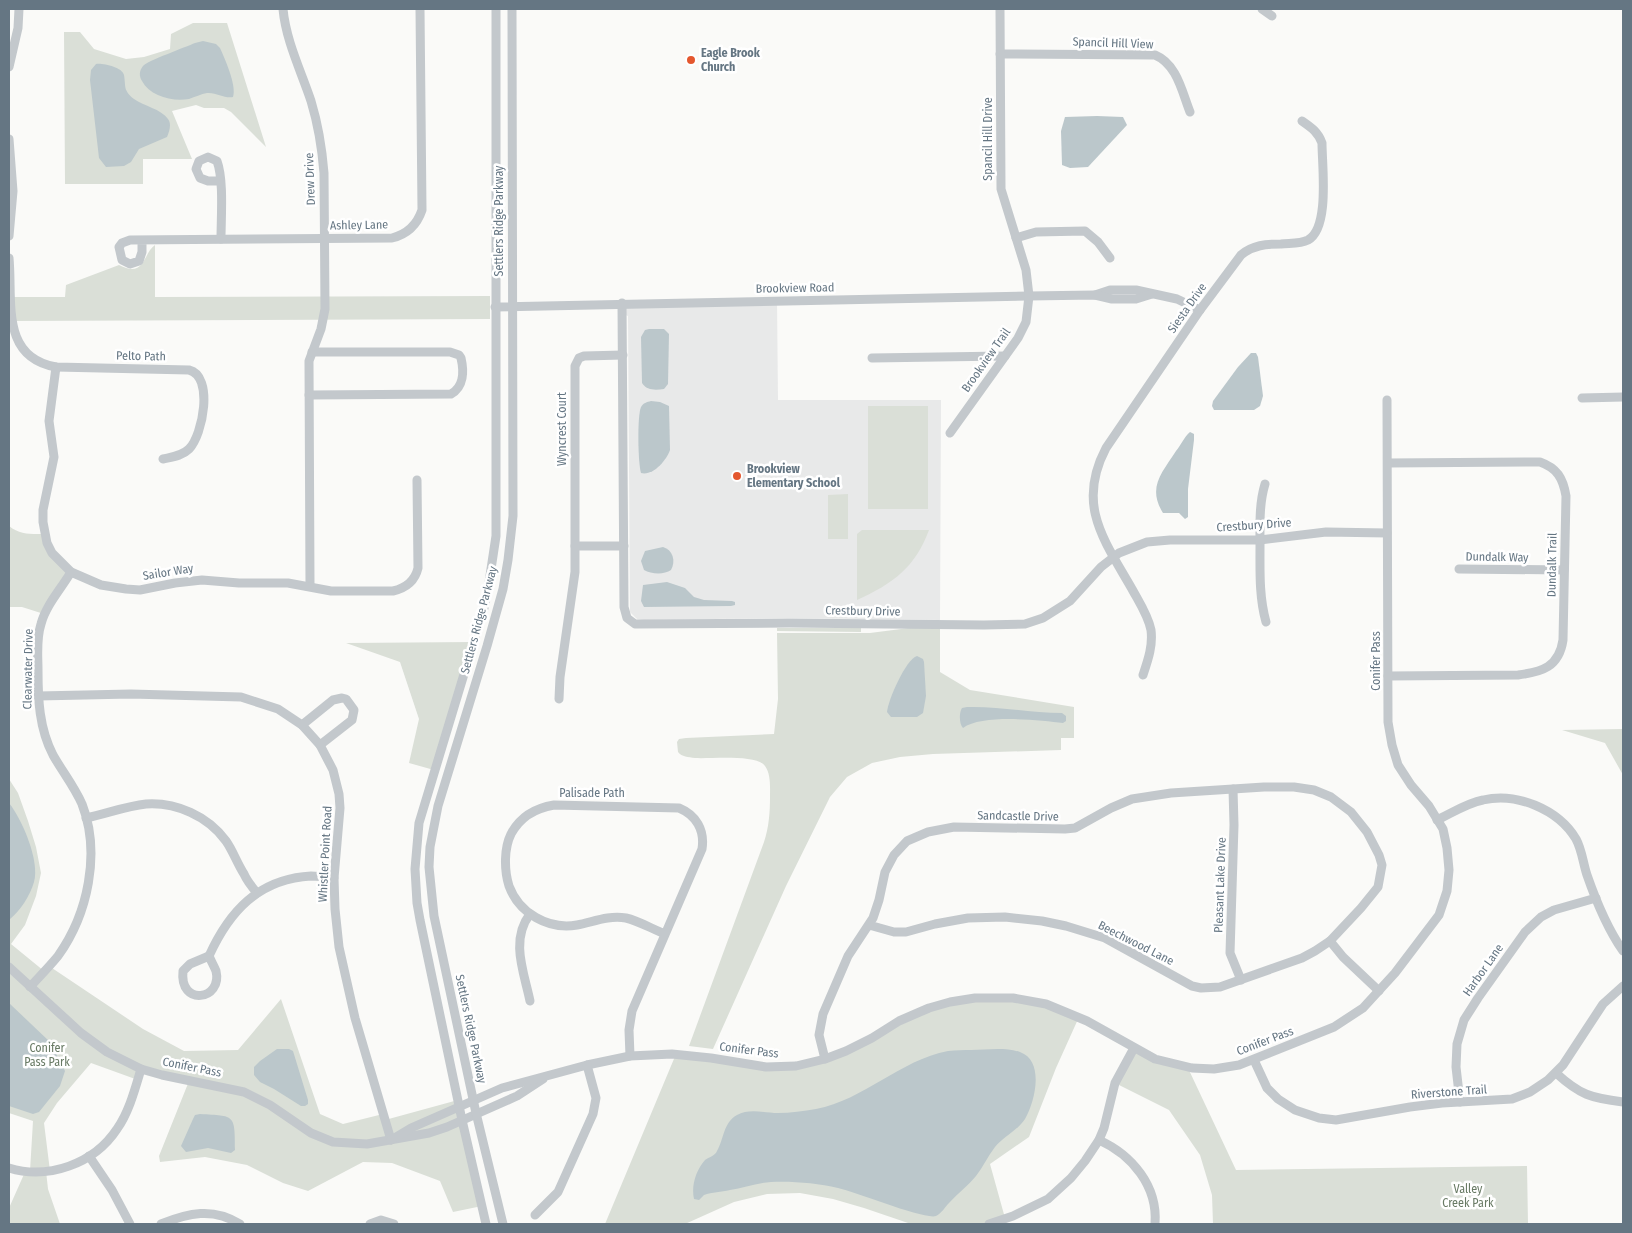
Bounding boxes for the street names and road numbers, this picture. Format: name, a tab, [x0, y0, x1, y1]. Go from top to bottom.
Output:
street label: Spancil Hill View	[1072, 35, 1154, 51]
street label: Spancil Hill Drive	[981, 97, 995, 181]
street label: Drew Drive	[302, 152, 318, 206]
street label: Settlers Ridge Parkway	[492, 165, 506, 276]
street label: Ashley Lane	[330, 217, 388, 233]
street label: Brookview Road	[756, 280, 834, 296]
street label: Siesta Drive	[1165, 280, 1209, 336]
street label: Brookview Trail	[959, 325, 1013, 395]
street label: Pelto Path	[116, 349, 166, 363]
street label: Wyncrest Court	[555, 392, 569, 466]
street label: Crestbury Drive	[1216, 515, 1292, 535]
street label: Dundalk Trail	[1544, 533, 1560, 597]
street label: Dundalk Way	[1465, 549, 1529, 565]
street label: Sailor Way	[142, 561, 195, 583]
street label: Settlers Ridge Parkway	[458, 564, 500, 675]
street label: Crestbury Drive	[825, 603, 901, 619]
street label: Clearwater Drive	[20, 628, 36, 709]
street label: Conifer Pass	[1369, 631, 1383, 691]
street label: Palisade Path	[559, 786, 625, 800]
street label: Whistler Point Road	[315, 805, 335, 903]
street label: Sandcastle Drive	[977, 808, 1059, 824]
street label: Pleasant Lake Drive	[1211, 837, 1229, 933]
street label: Beechwood Lane	[1096, 918, 1176, 968]
street label: Harbor Lane	[1460, 941, 1506, 999]
street label: Settlers Ridge Parkway	[453, 973, 490, 1085]
street label: Conifer Pass	[1235, 1024, 1295, 1058]
street label: Conifer Pass	[719, 1039, 779, 1061]
street label: Conifer Pass	[161, 1054, 223, 1080]
street label: Riverstone Trail	[1411, 1082, 1487, 1102]

